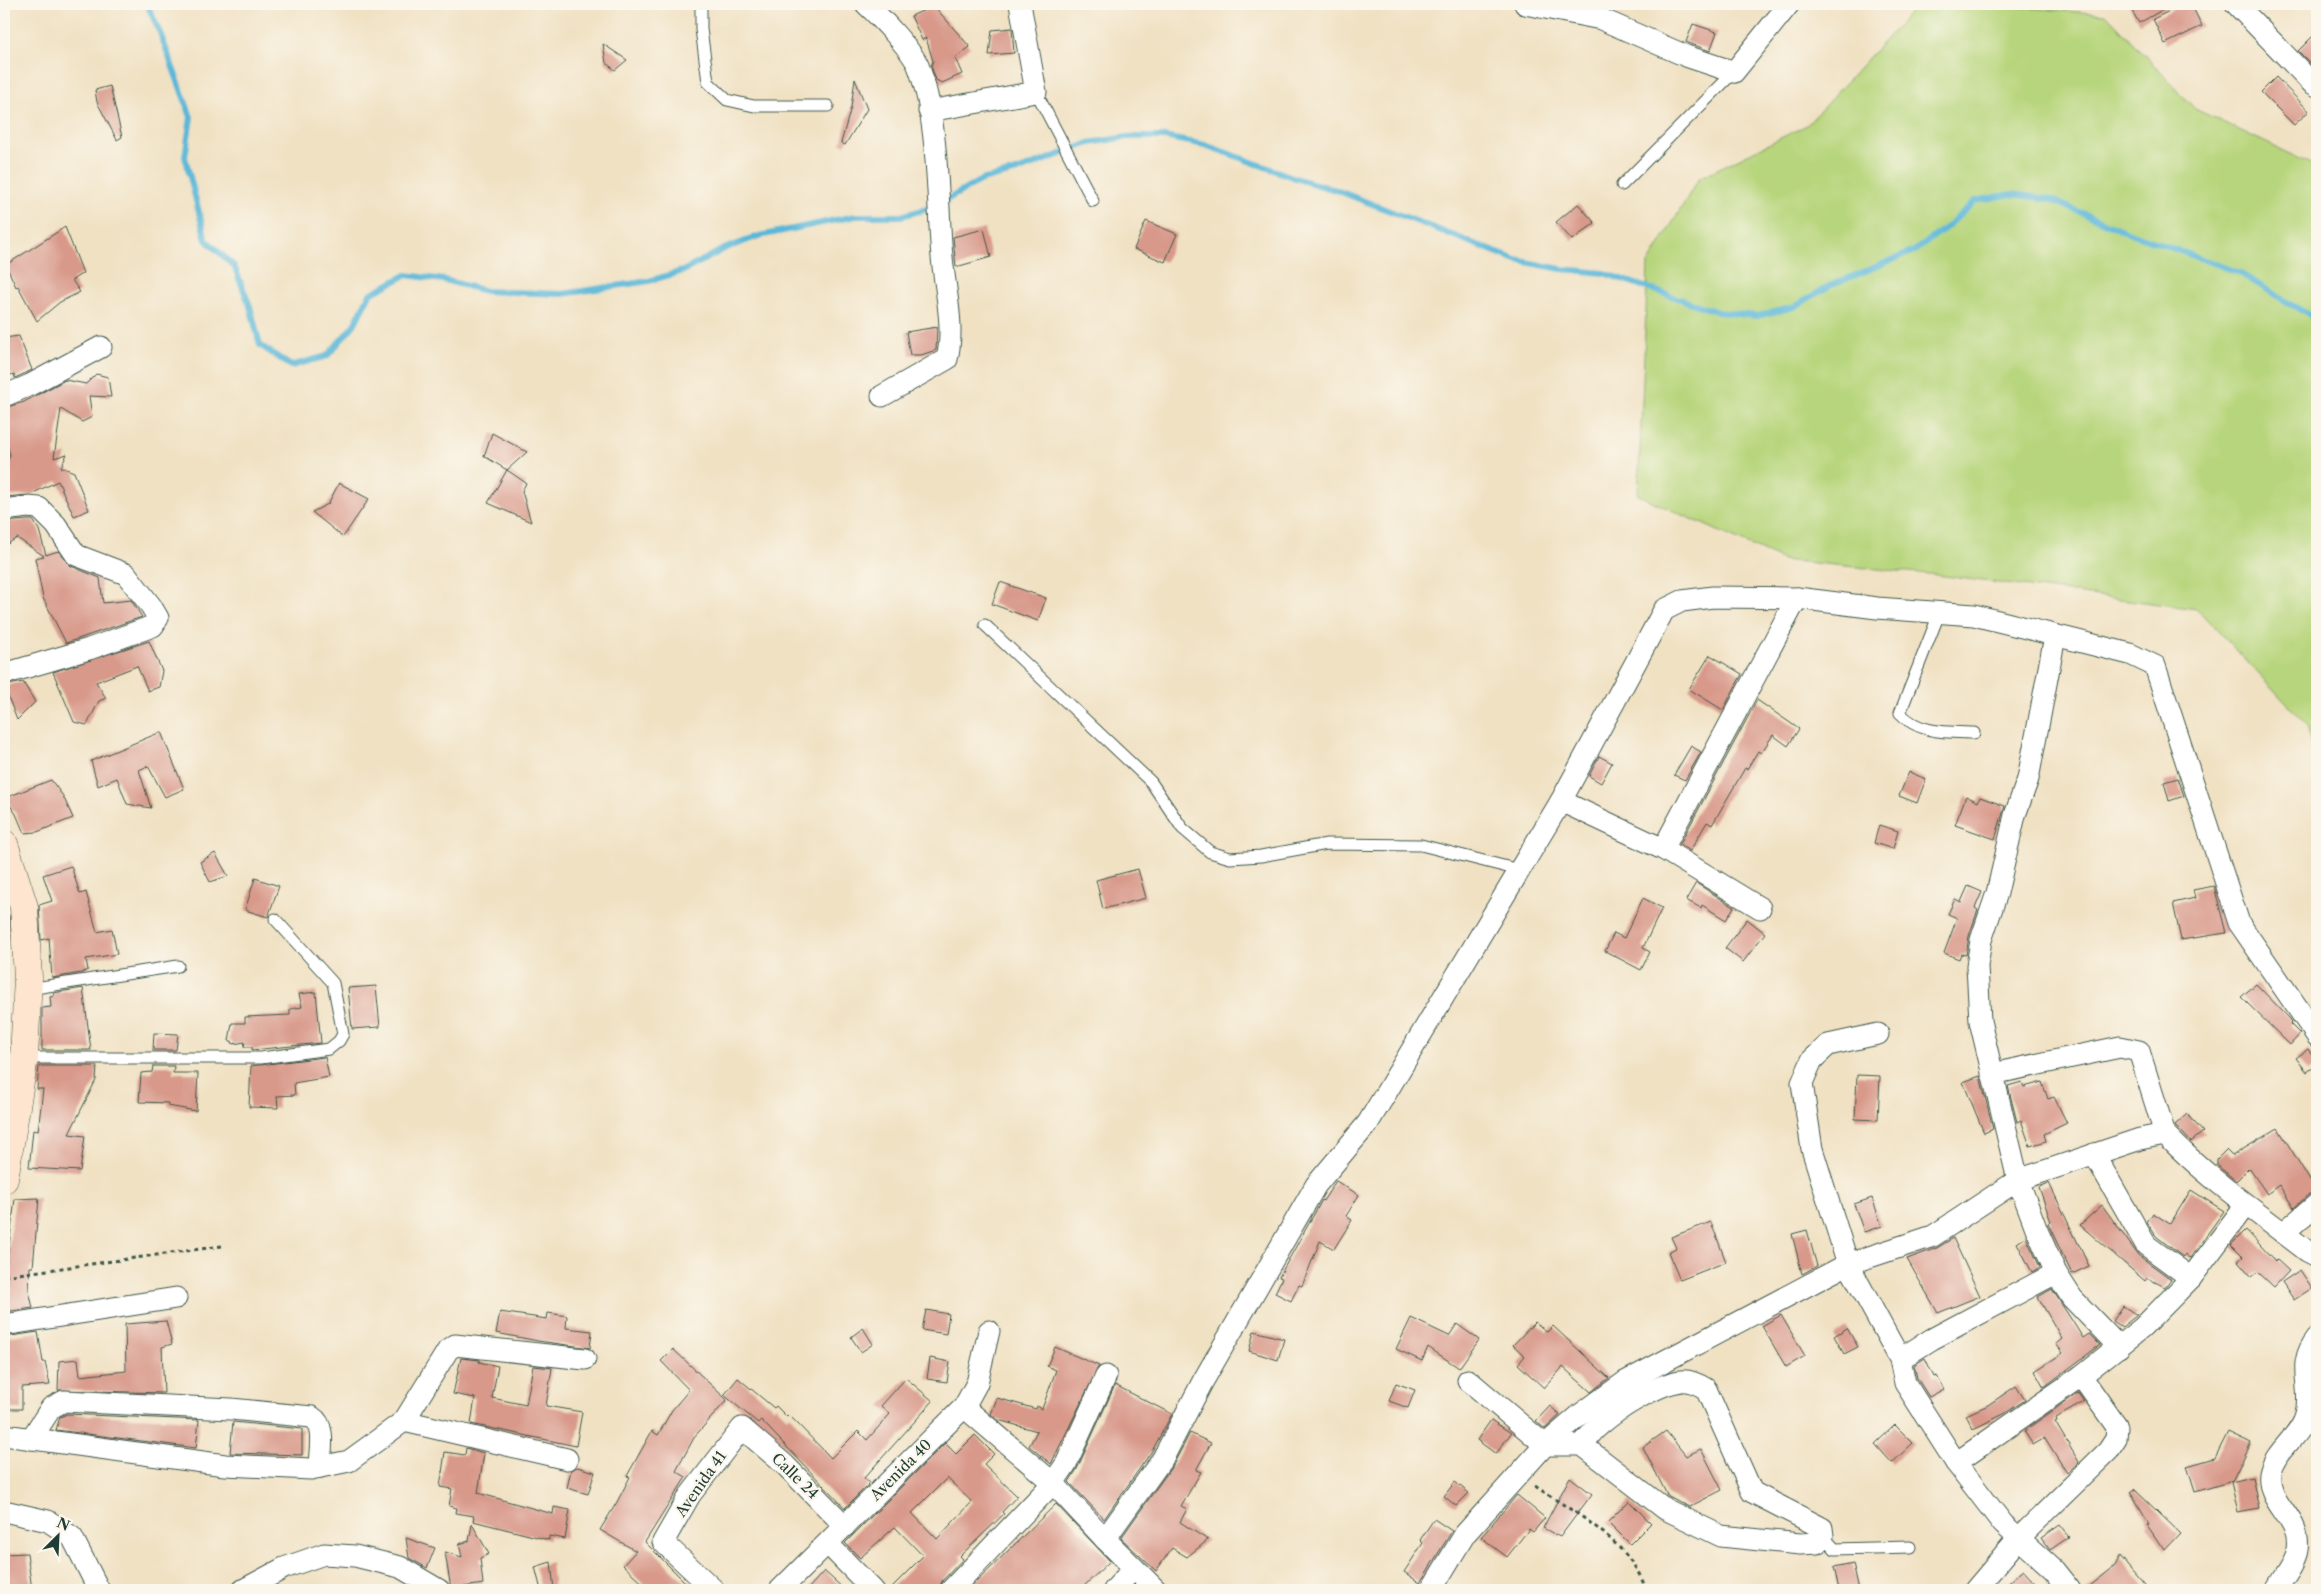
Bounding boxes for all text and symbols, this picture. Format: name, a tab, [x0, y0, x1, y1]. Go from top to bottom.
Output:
street label: Avenida 40	[865, 1435, 935, 1505]
street label: Avenida 41	[670, 1447, 731, 1521]
street label: Calle 24	[768, 1449, 823, 1503]
north arrow	[32, 1512, 82, 1562]
text: N	[54, 1513, 73, 1535]

